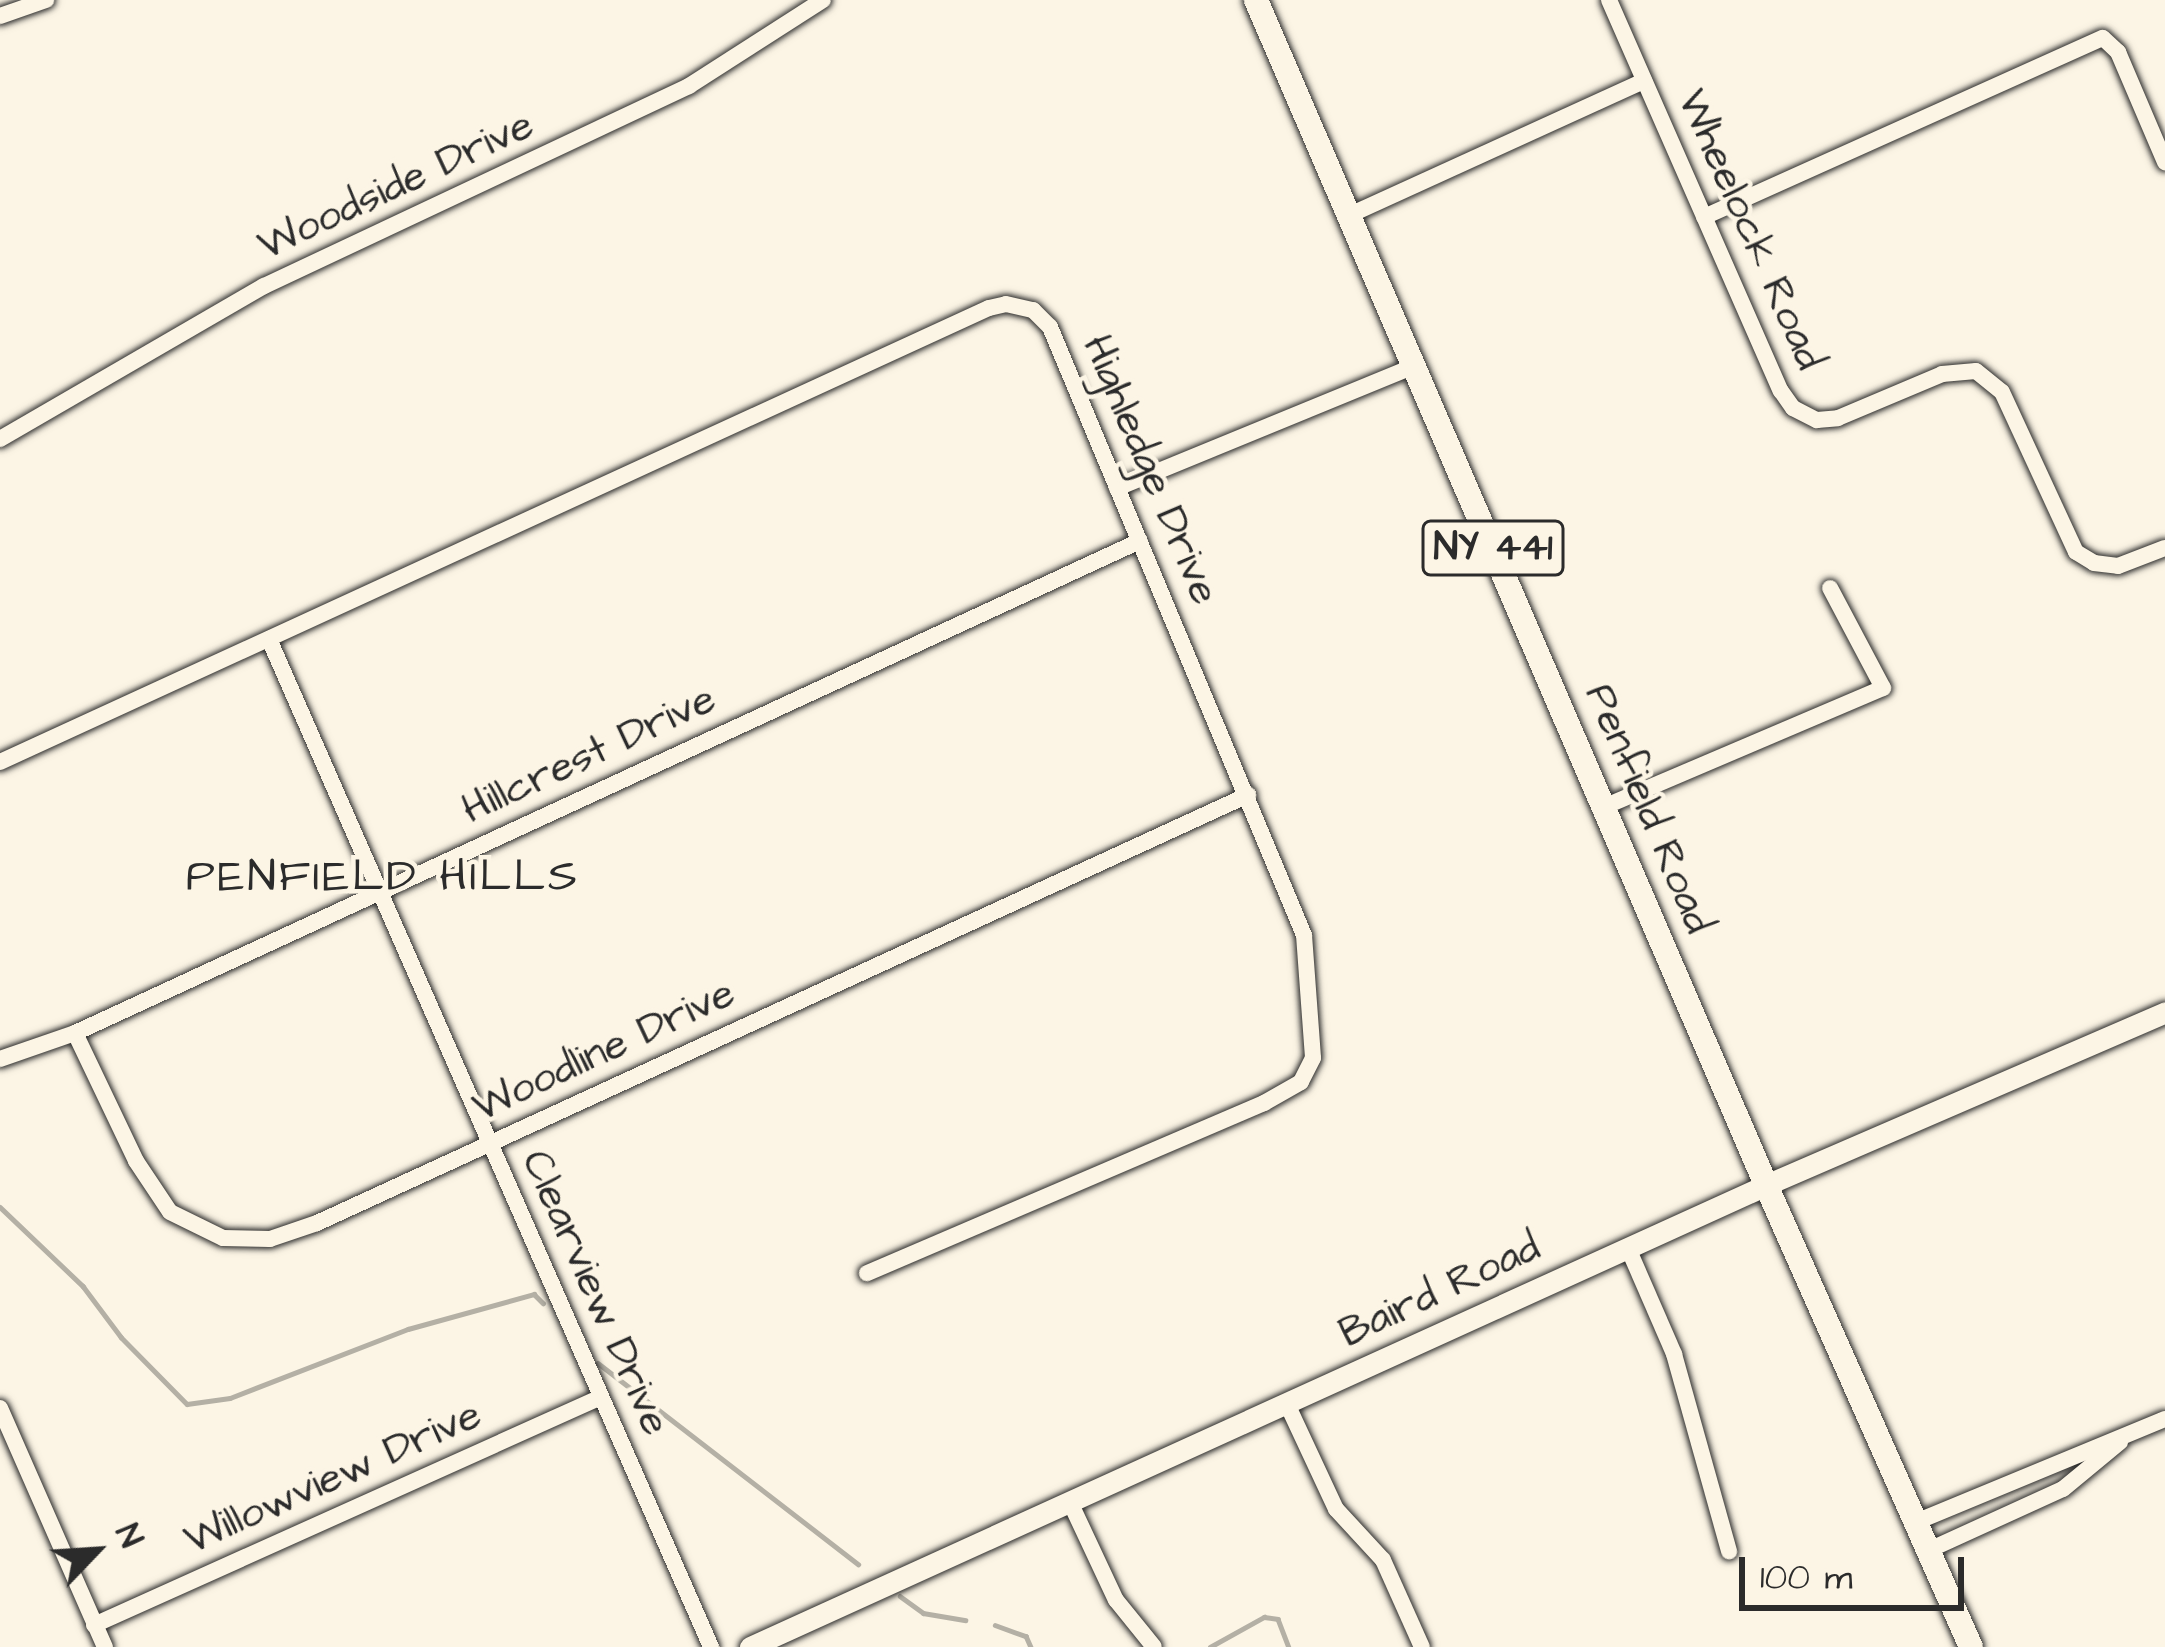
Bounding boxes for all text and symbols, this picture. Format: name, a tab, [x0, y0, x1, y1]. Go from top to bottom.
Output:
street label: Wheelock Road	[1666, 82, 1834, 378]
street label: Woodside Drive	[250, 100, 542, 272]
street label: Highledge Drive	[1071, 328, 1229, 612]
road number: NY 441	[1421, 515, 1565, 581]
street label: Hillcrest Drive	[454, 674, 724, 836]
street label: Penfield Road	[1573, 677, 1723, 941]
district label: PENFIELD HILLS	[186, 851, 580, 905]
street label: Woodline Drive	[465, 968, 743, 1134]
street label: Clearview Drive	[510, 1143, 680, 1443]
street label: Baird Road	[1332, 1223, 1548, 1359]
street label: Willowview Drive	[177, 1390, 489, 1566]
north arrow	[36, 1491, 156, 1611]
text: N	[103, 1517, 154, 1555]
scale bar	[1745, 1533, 1970, 1607]
text: 100 m	[1760, 1552, 1852, 1603]

